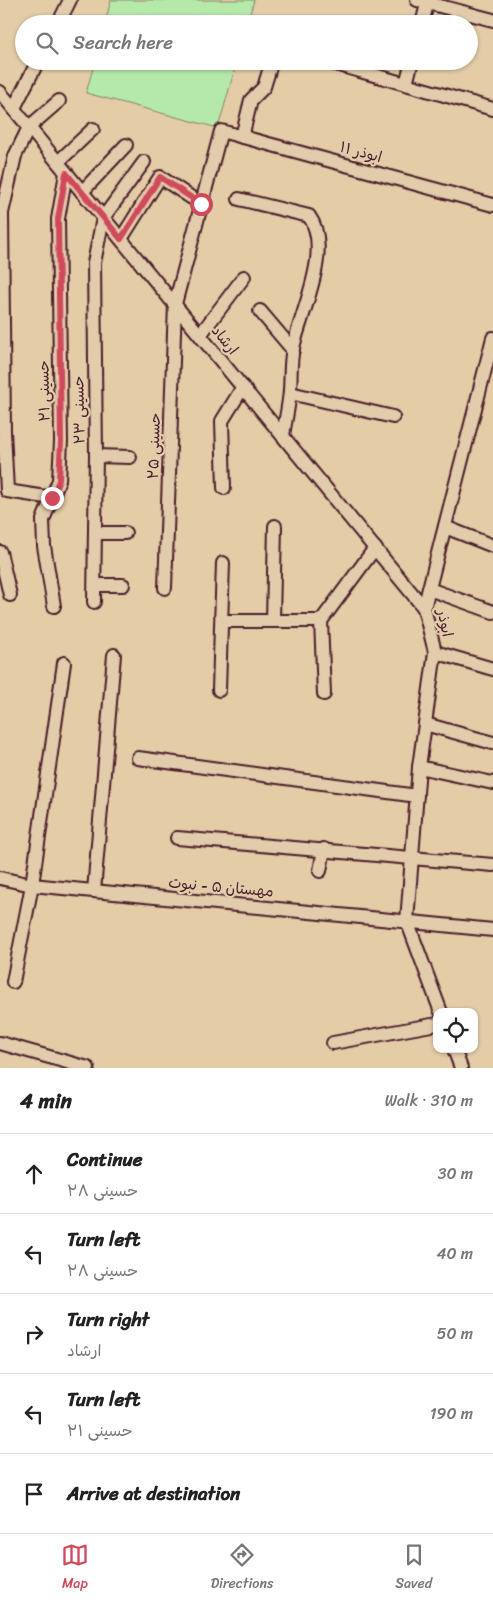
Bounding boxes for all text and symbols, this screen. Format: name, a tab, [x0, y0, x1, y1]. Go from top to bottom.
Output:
search box	[15, 15, 478, 70]
text: Search here	[73, 26, 173, 59]
icon: search	[33, 29, 61, 57]
street label: ابوذر ۱۱	[337, 134, 385, 170]
route start	[190, 193, 213, 216]
street label: ارشاد	[205, 319, 245, 361]
street label: حسینی ۲۱	[30, 360, 58, 422]
street label: حسینی ۲۳	[65, 376, 93, 444]
street label: حسینی ۲۵	[140, 412, 168, 480]
route end	[41, 487, 64, 510]
street label: ابوذر	[429, 606, 461, 639]
street label: مهستان ۵ - نبوت	[167, 869, 275, 905]
map controls	[433, 1008, 478, 1053]
button: locate	[433, 1008, 478, 1053]
text: 4 min	[20, 1082, 72, 1120]
text: Walk · 310 m	[385, 1086, 473, 1115]
text: Continue	[67, 1143, 143, 1176]
text: 30 m	[438, 1159, 473, 1188]
icon: ahead	[20, 1160, 48, 1188]
text: حسینی ۲۸	[67, 1176, 138, 1205]
text: Turn left	[67, 1223, 140, 1256]
text: 40 m	[436, 1239, 473, 1268]
icon: left	[20, 1240, 48, 1268]
text: حسینی ۲۸	[67, 1256, 138, 1285]
text: Turn right	[67, 1303, 149, 1336]
text: 50 m	[437, 1319, 473, 1348]
icon: right	[20, 1320, 48, 1348]
text: ارشاد	[67, 1336, 102, 1365]
text: Turn left	[67, 1383, 140, 1416]
text: 190 m	[430, 1399, 473, 1428]
icon: left	[20, 1400, 48, 1428]
text: حسینی ۲۱	[67, 1416, 133, 1445]
text: Arrive at destination	[67, 1477, 240, 1510]
icon: arrive	[20, 1480, 48, 1508]
tab: Map	[61, 1541, 89, 1596]
tab: Directions	[211, 1541, 273, 1596]
tab: Saved	[395, 1541, 432, 1596]

